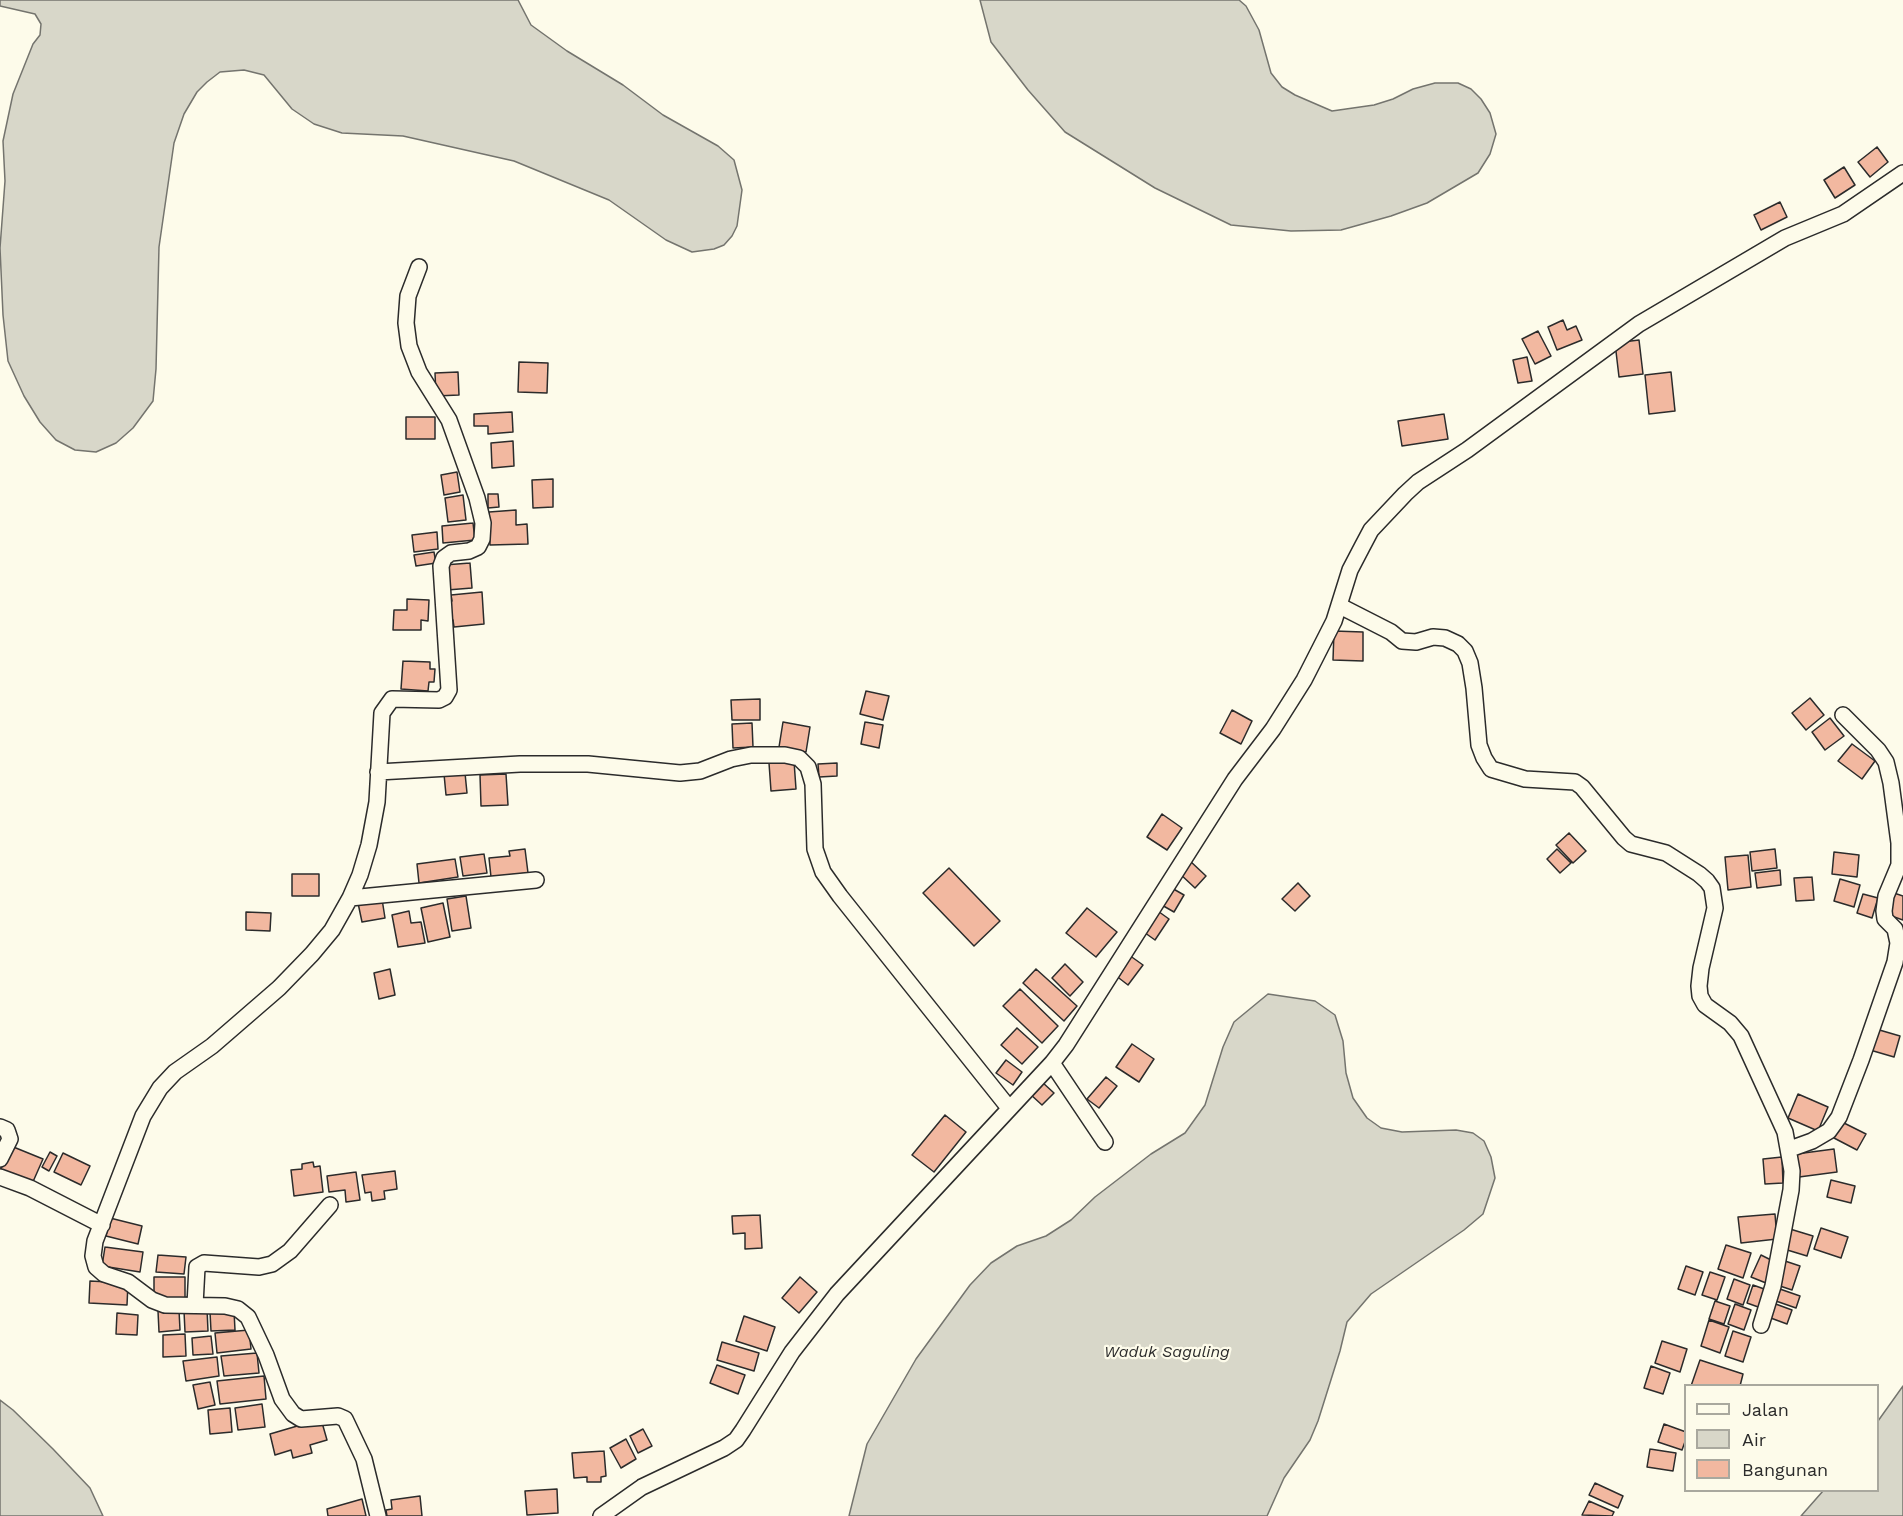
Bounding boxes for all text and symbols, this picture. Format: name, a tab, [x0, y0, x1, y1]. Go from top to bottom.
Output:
water label: Waduk Saguling	[1104, 1342, 1230, 1362]
legend	[1684, 1384, 1879, 1492]
text: Jalan	[1742, 1399, 1789, 1420]
text: Air	[1742, 1429, 1766, 1450]
text: Bangunan	[1742, 1459, 1828, 1480]

